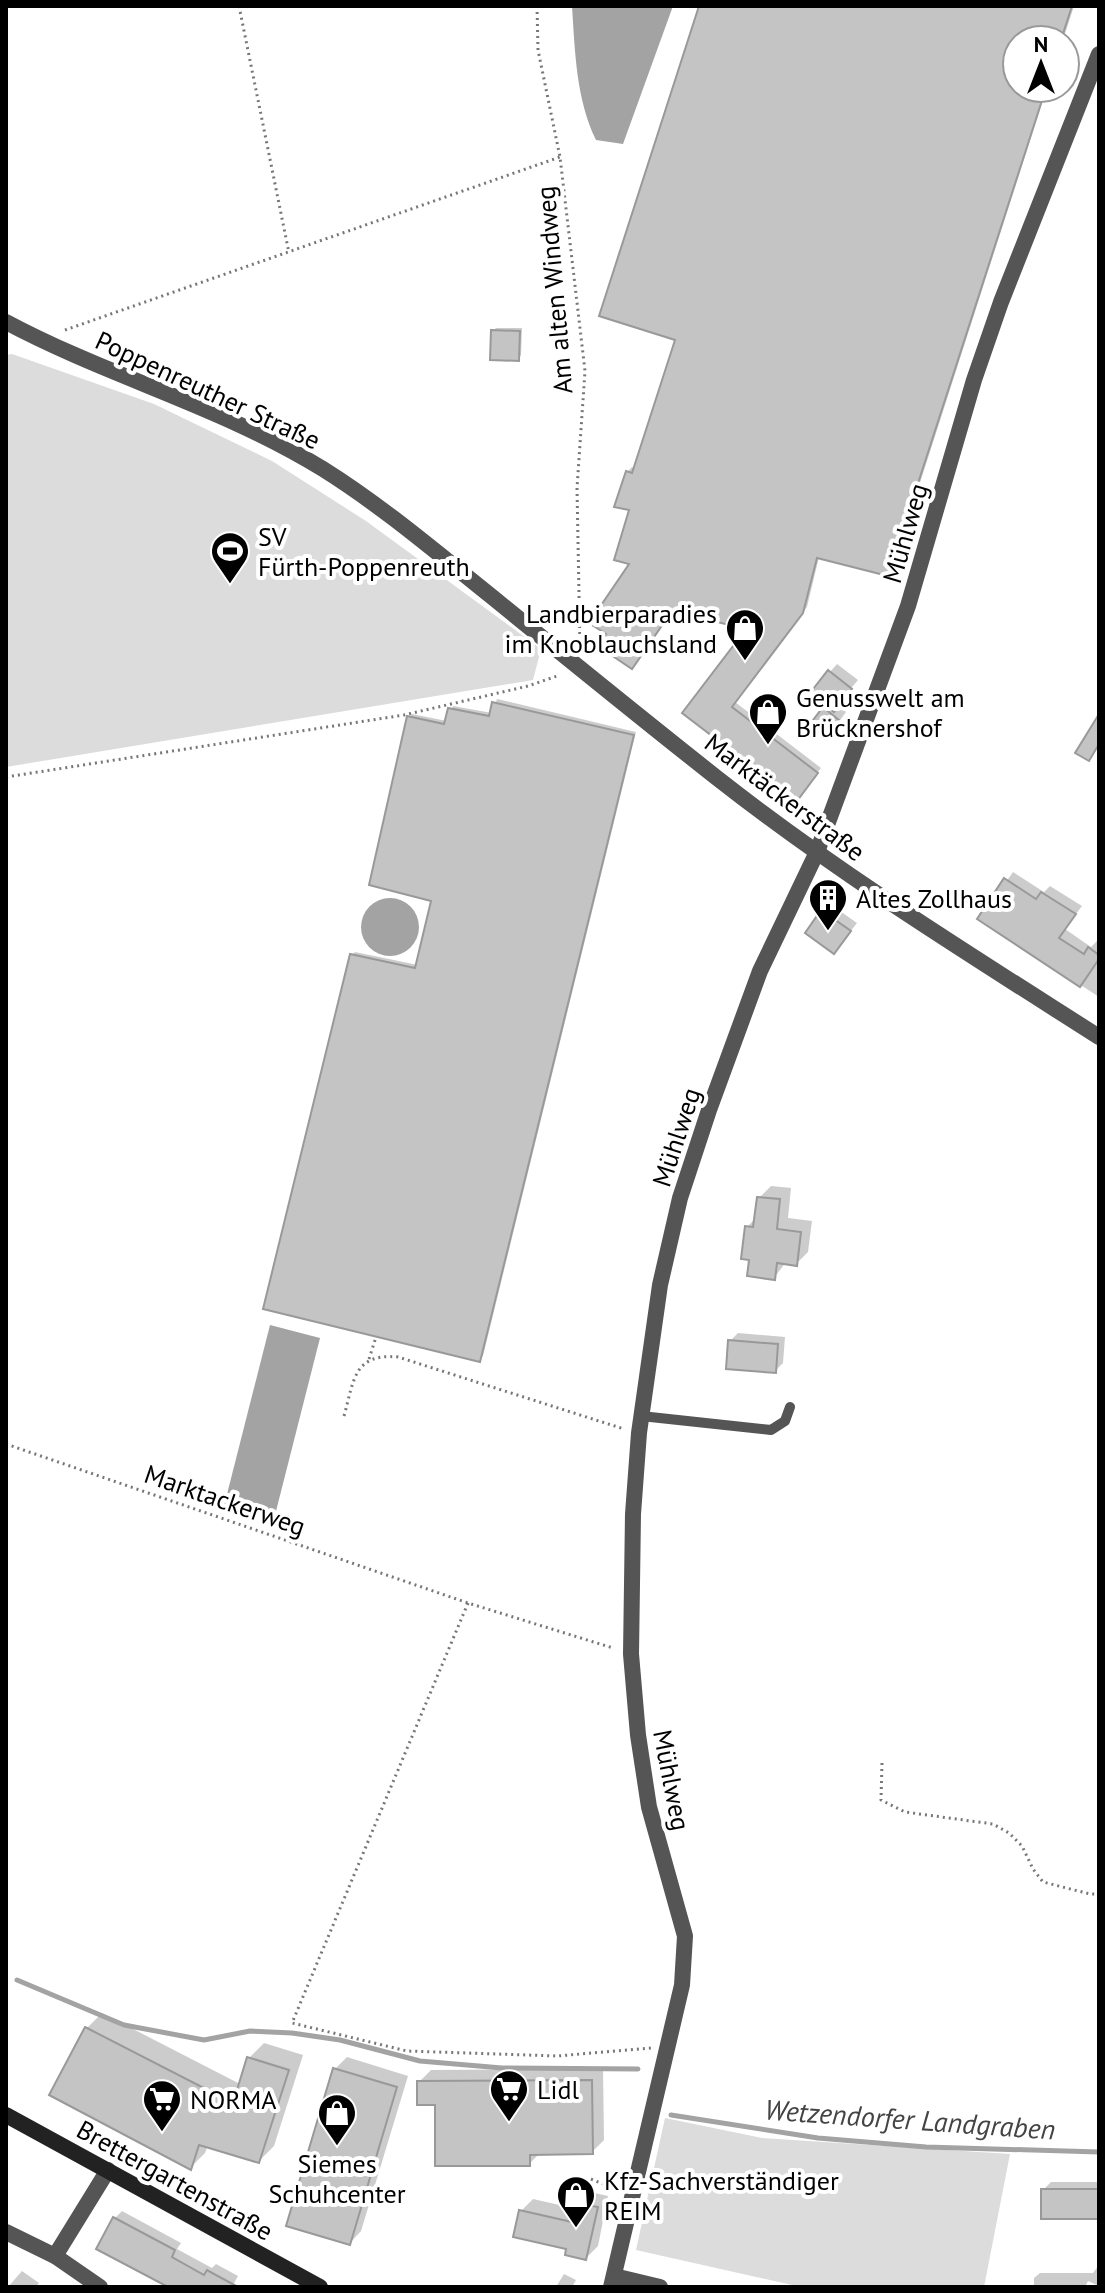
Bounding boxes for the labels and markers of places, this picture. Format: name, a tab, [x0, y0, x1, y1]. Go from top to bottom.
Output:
place label: SV Fürth-Poppenreuth	[258, 520, 470, 583]
sports icon: SV Fürth-Poppenreuth	[209, 530, 251, 585]
place label: Landbierparadies im Knoblauchsland	[505, 597, 717, 660]
shop icon: Landbierparadies im Knoblauchsland	[724, 607, 766, 662]
place label: Genusswelt am Brücknershof	[796, 681, 965, 744]
shop icon: Genusswelt am Brücknershof	[747, 691, 789, 746]
building icon: Altes Zollhaus	[807, 877, 849, 932]
place label: Altes Zollhaus	[856, 882, 1012, 915]
supermarket icon: Lidl	[488, 2068, 530, 2123]
place label: Lidl	[537, 2073, 579, 2106]
supermarket icon: NORMA	[141, 2078, 183, 2133]
place label: NORMA	[190, 2083, 277, 2116]
shop icon: Siemes Schuhcenter	[316, 2092, 358, 2147]
place label: Siemes Schuhcenter	[268, 2147, 406, 2210]
place label: Kfz-Sachverständiger REIM	[604, 2164, 839, 2227]
shop icon: Kfz-Sachverständiger REIM	[555, 2174, 597, 2229]

